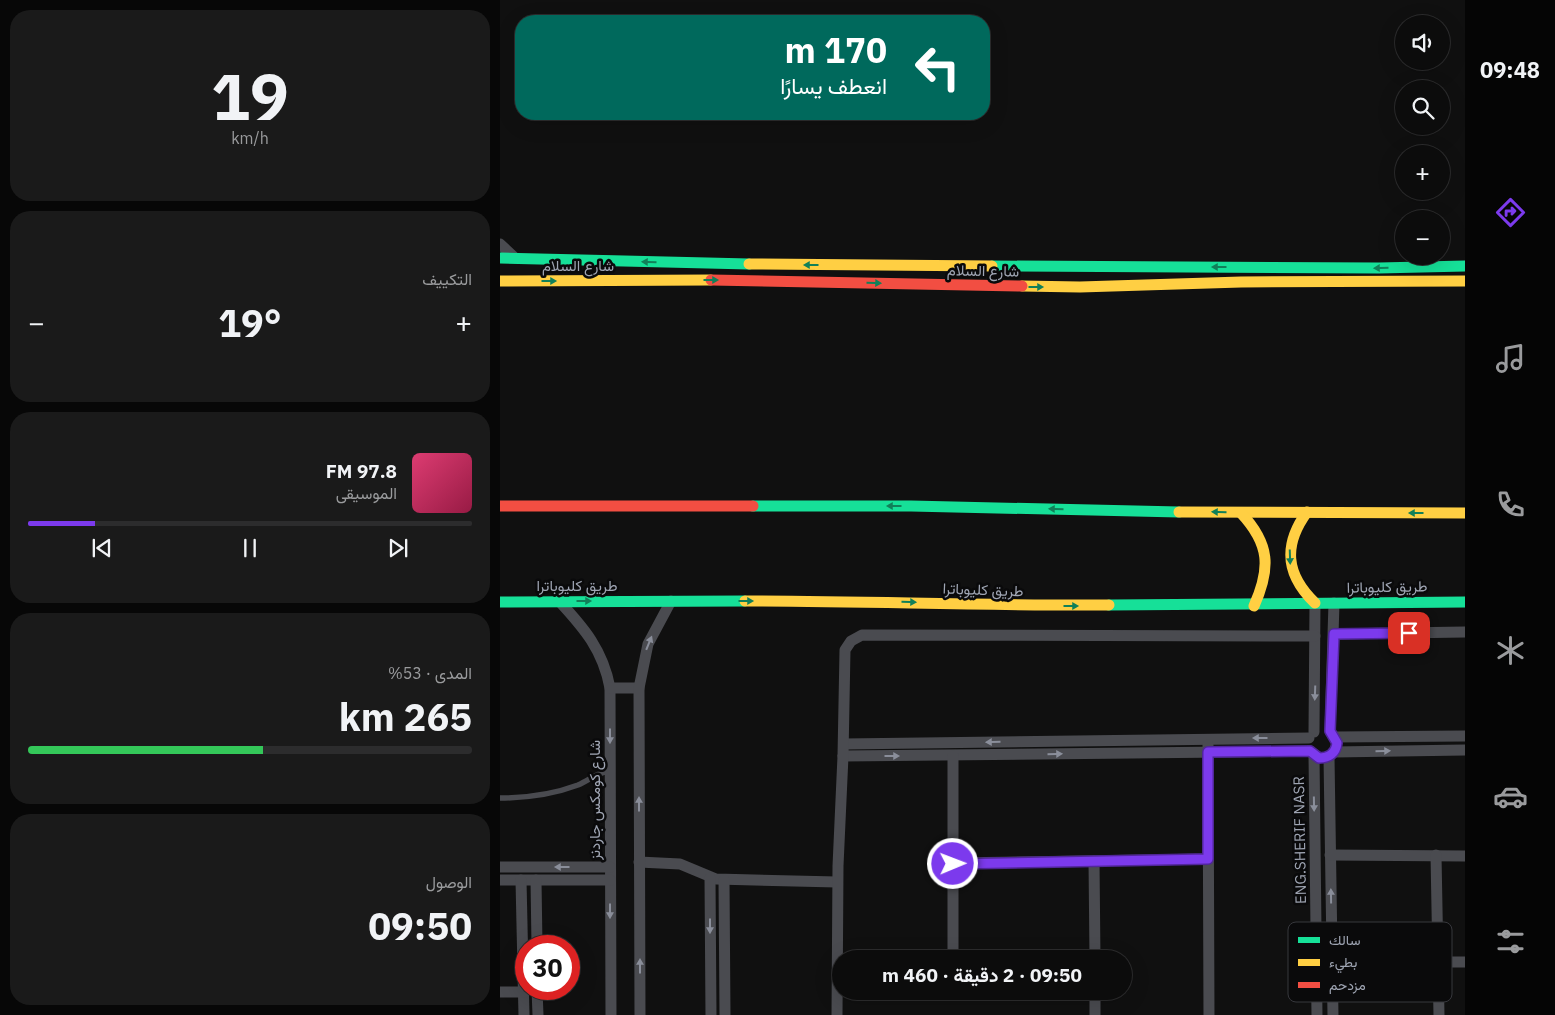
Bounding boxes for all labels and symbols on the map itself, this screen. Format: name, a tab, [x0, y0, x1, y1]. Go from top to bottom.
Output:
street label: شارع السلام	[542, 256, 614, 277]
one-way arrow	[641, 257, 657, 265]
one-way arrow	[803, 260, 819, 268]
street label: شارع السلام	[947, 260, 1019, 283]
one-way arrow	[1211, 263, 1227, 271]
one-way arrow	[1373, 264, 1389, 272]
one-way arrow	[703, 276, 719, 284]
one-way arrow	[541, 277, 557, 285]
one-way arrow	[866, 279, 882, 287]
one-way arrow	[1028, 283, 1044, 291]
one-way arrow	[886, 502, 902, 510]
one-way arrow	[1048, 505, 1064, 513]
one-way arrow	[1211, 508, 1227, 516]
one-way arrow	[1408, 509, 1424, 517]
one-way arrow	[1287, 549, 1295, 565]
street label: طريق كليوباترا	[537, 576, 618, 596]
street label: طريق كليوباترا	[1346, 576, 1428, 598]
street label: طريق كليوباترا	[942, 579, 1024, 601]
one-way arrow	[576, 597, 592, 605]
one-way arrow	[738, 597, 754, 605]
one-way arrow	[901, 598, 917, 606]
one-way arrow	[1063, 602, 1079, 610]
pin	[1388, 612, 1430, 654]
one-way arrow	[645, 635, 653, 650]
one-way arrow	[1311, 686, 1319, 702]
one-way arrow	[606, 729, 614, 745]
one-way arrow	[1252, 734, 1268, 742]
one-way arrow	[985, 738, 1001, 746]
street label: شارع كومكس جاردنز	[585, 740, 606, 861]
one-way arrow	[1375, 747, 1391, 755]
one-way arrow	[1047, 750, 1063, 758]
one-way arrow	[884, 752, 900, 760]
street label: ENG.SHERIF NASR	[1289, 776, 1310, 904]
one-way arrow	[635, 796, 643, 812]
one-way arrow	[1311, 796, 1319, 812]
position arrow	[926, 837, 978, 889]
one-way arrow	[553, 863, 569, 871]
one-way arrow	[1327, 888, 1335, 904]
one-way arrow	[606, 904, 614, 920]
one-way arrow	[706, 919, 714, 935]
legend	[1288, 922, 1452, 1002]
text: سالك	[1329, 931, 1360, 949]
speed limit sign: 30	[515, 935, 580, 1000]
text: بطيء	[1329, 953, 1357, 974]
one-way arrow	[636, 958, 644, 974]
text: مزدحم	[1329, 976, 1366, 994]

